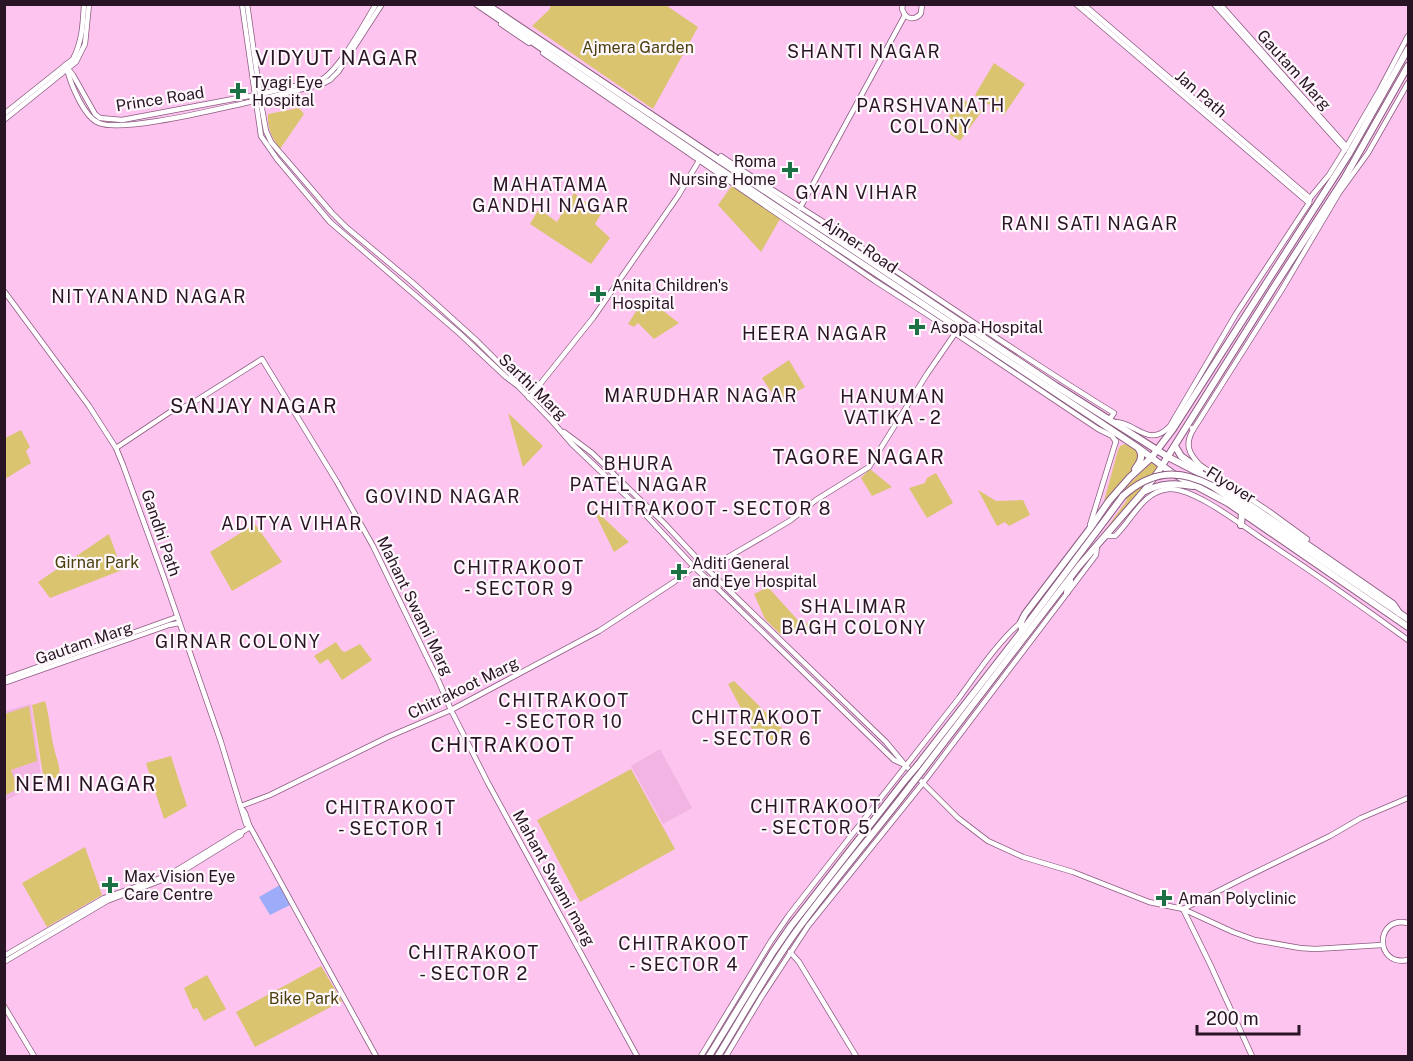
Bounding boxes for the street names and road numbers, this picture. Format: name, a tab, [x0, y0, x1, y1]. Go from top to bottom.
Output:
street label: Gautam Marg	[1253, 26, 1335, 114]
street label: Jan Path	[1171, 66, 1231, 122]
street label: Prince Road	[115, 83, 205, 115]
street label: Ajmer Road	[819, 213, 901, 277]
street label: Sarthi Marg	[495, 350, 571, 424]
street label: Flyover	[1203, 462, 1259, 508]
street label: Gandhi Path	[137, 487, 185, 579]
street label: Mahant Swami Marg	[373, 533, 457, 679]
street label: Gautam Marg	[33, 617, 135, 669]
street label: Chitrakoot Marg	[405, 653, 521, 723]
street label: Mahant Swami marg	[509, 807, 599, 949]

